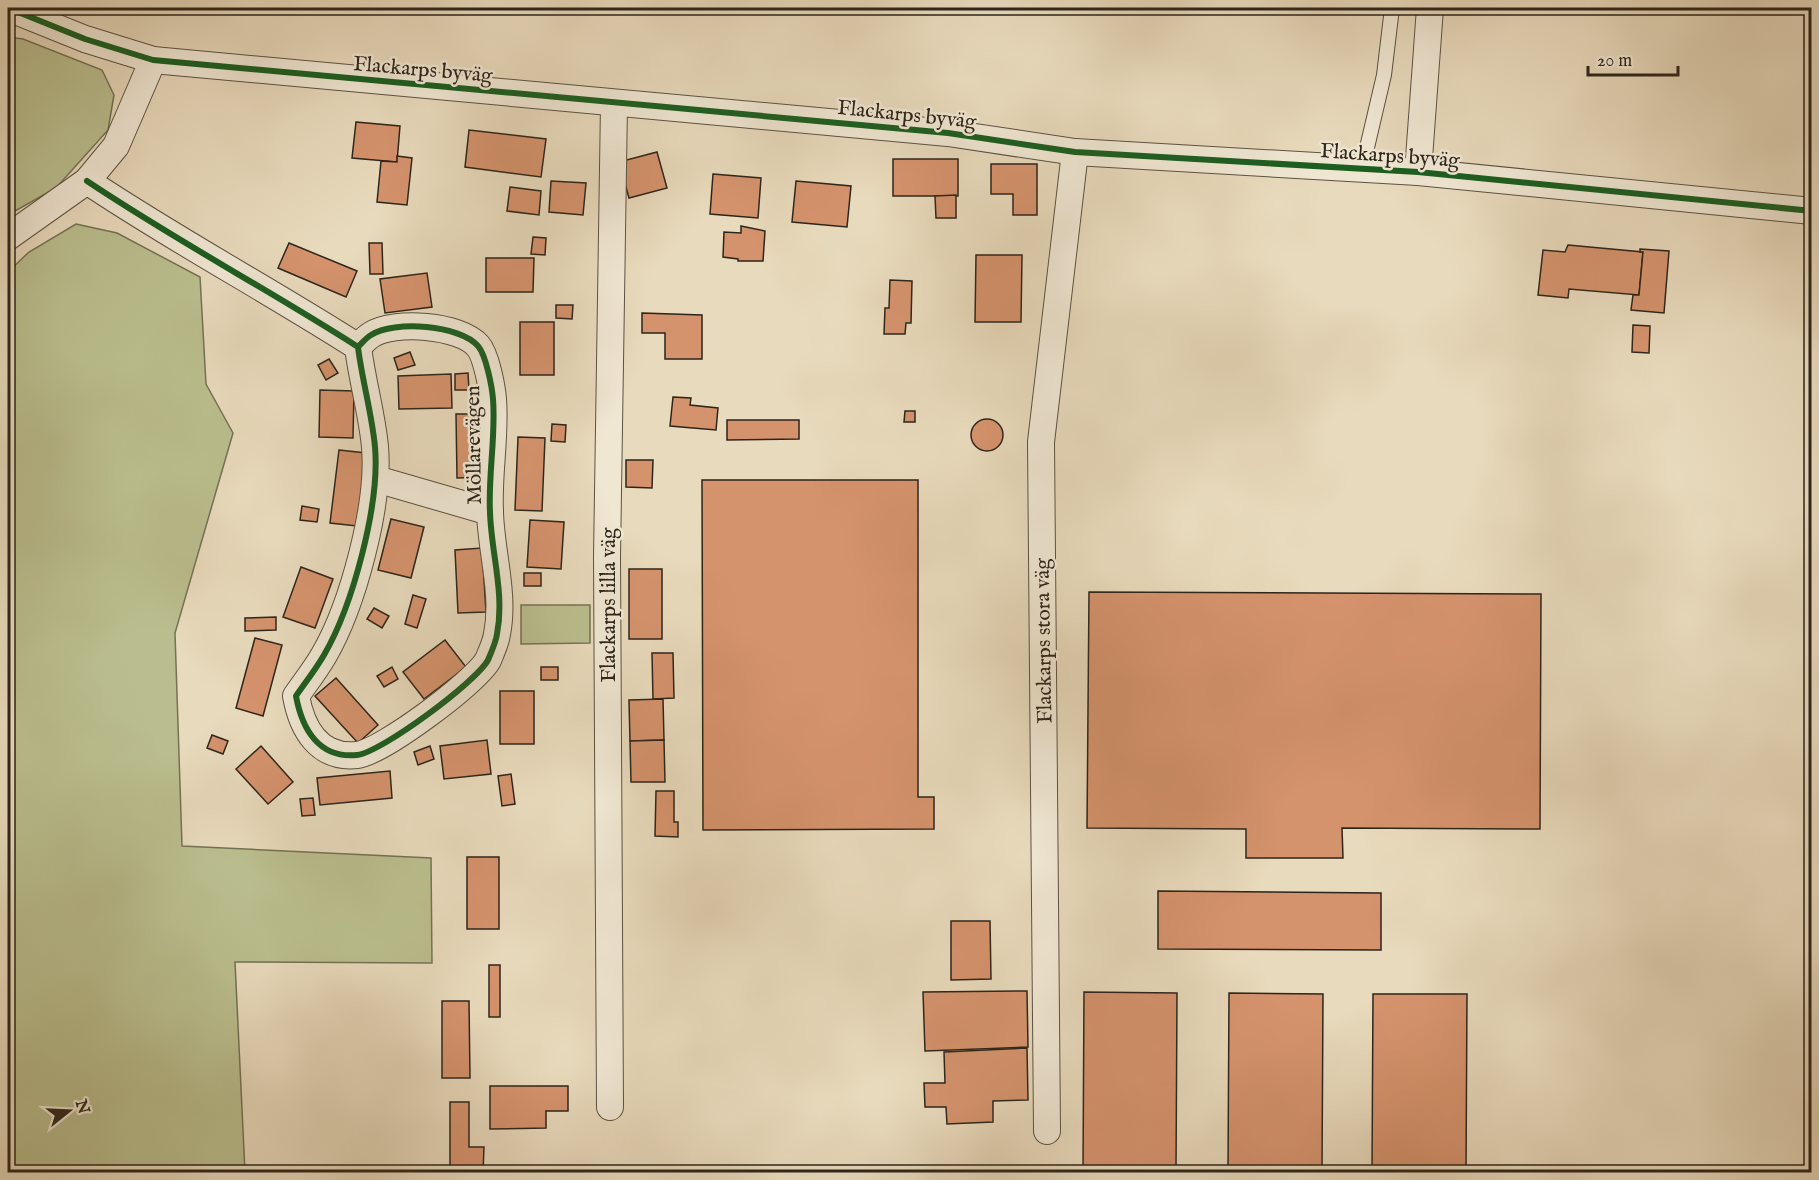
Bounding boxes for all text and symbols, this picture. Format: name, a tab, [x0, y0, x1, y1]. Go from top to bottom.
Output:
scale bar	[1588, 39, 1678, 77]
text: 20 m	[1597, 50, 1632, 73]
street label: Flackarps byväg	[352, 51, 494, 90]
street label: Flackarps byväg	[836, 95, 978, 136]
street label: Flackarps byväg	[1319, 138, 1461, 175]
street label: Möllarevägen	[460, 385, 489, 505]
street label: Flackarps lilla väg	[596, 527, 623, 682]
street label: Flackarps stora väg	[1030, 557, 1059, 724]
north arrow	[39, 1081, 99, 1141]
text: N	[69, 1096, 93, 1117]

